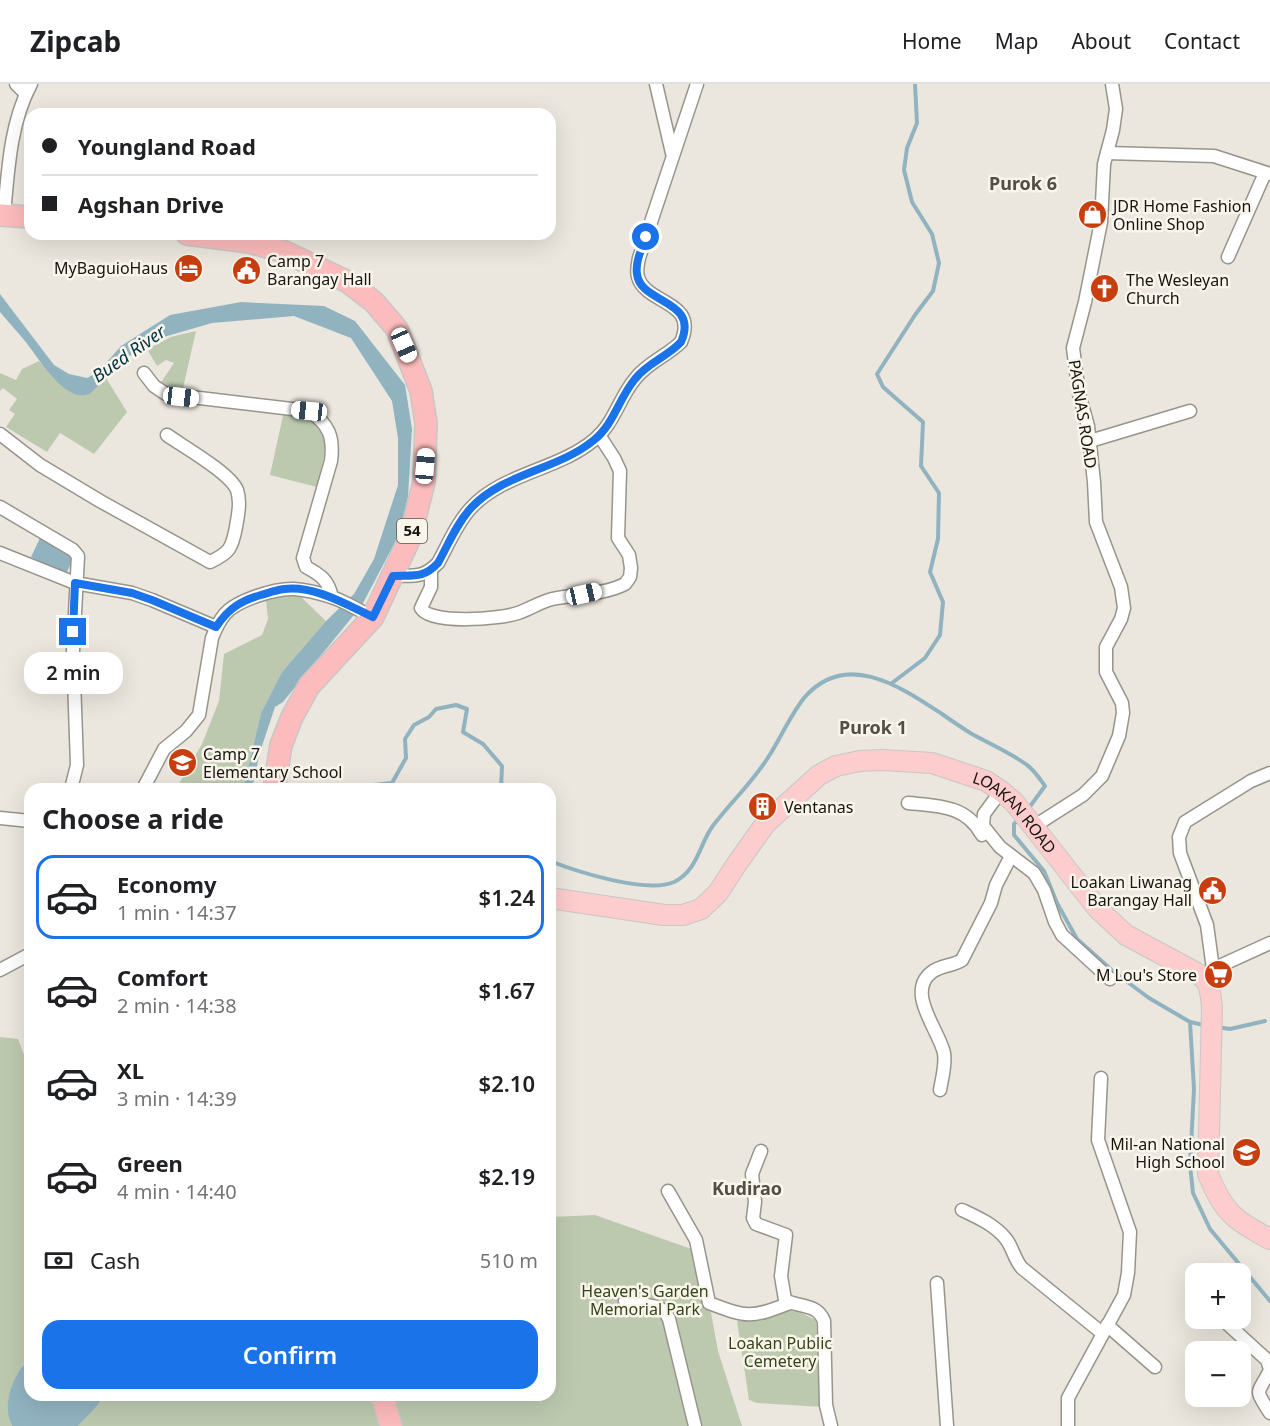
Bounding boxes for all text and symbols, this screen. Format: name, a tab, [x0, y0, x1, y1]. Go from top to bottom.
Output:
text: Zipcab	[30, 22, 121, 60]
text: Home	[902, 27, 962, 55]
text: Map	[995, 27, 1038, 55]
text: About	[1071, 27, 1131, 55]
text: Contact	[1164, 27, 1240, 55]
text: Youngland Road	[78, 131, 256, 161]
district label: Purok 6	[989, 171, 1057, 195]
text: Agshan Drive	[78, 189, 224, 219]
place label: JDR Home Fashion Online Shop	[1111, 195, 1251, 235]
shop icon: JDR Home Fashion Online Shop	[1076, 199, 1108, 231]
route start	[632, 223, 659, 250]
place label: Camp 7 Barangay Hall	[267, 250, 372, 290]
hotel icon: MyBaguioHaus	[173, 252, 205, 284]
public building icon: Camp 7 Barangay Hall	[230, 254, 262, 286]
place label: MyBaguioHaus	[54, 257, 168, 279]
place label: The Wesleyan Church	[1126, 269, 1229, 309]
church icon: The Wesleyan Church	[1089, 273, 1121, 305]
water label: Bued River	[87, 319, 171, 387]
car	[388, 325, 420, 365]
street label: PAGNAS ROAD	[1064, 358, 1102, 470]
car	[162, 386, 200, 408]
car	[290, 400, 328, 422]
car	[414, 447, 436, 485]
road number: 54	[397, 519, 427, 543]
car	[564, 581, 604, 607]
route end	[59, 618, 86, 645]
callout: 2 min	[23, 653, 122, 695]
text: 2 min	[46, 659, 101, 686]
district label: Purok 1	[839, 715, 907, 739]
place label: Camp 7 Elementary School	[203, 743, 342, 783]
school or university icon: Camp 7 Elementary School	[166, 747, 198, 779]
street label: LOAKAN ROAD	[970, 766, 1061, 858]
building icon: Ventanas	[747, 791, 779, 823]
place label: Ventanas	[784, 796, 853, 818]
text: Choose a ride	[42, 800, 224, 837]
text: Economy	[117, 869, 216, 899]
icon: car	[45, 870, 99, 924]
place label: Loakan Liwanag Barangay Hall	[1071, 871, 1192, 911]
public building icon: Loakan Liwanag Barangay Hall	[1197, 875, 1229, 907]
text: $1.24	[479, 882, 535, 912]
text: 1 min · 14:37	[117, 899, 237, 926]
supermarket icon: M Lou's Store	[1202, 959, 1234, 991]
text: Comfort	[117, 962, 208, 992]
icon: car	[45, 963, 99, 1017]
place label: M Lou's Store	[1096, 964, 1197, 986]
text: $1.67	[479, 975, 535, 1005]
text: 2 min · 14:38	[117, 992, 237, 1019]
text: XL	[117, 1055, 144, 1085]
icon: car	[45, 1056, 99, 1110]
text: $2.10	[479, 1068, 535, 1098]
text: 3 min · 14:39	[117, 1085, 237, 1112]
place label: Mil-an National High School	[1110, 1133, 1225, 1173]
school or university icon: Mil-an National High School	[1230, 1137, 1262, 1169]
text: Green	[117, 1148, 183, 1178]
icon: car	[45, 1149, 99, 1203]
text: $2.19	[479, 1161, 535, 1191]
district label: Kudirao	[712, 1176, 782, 1200]
text: 4 min · 14:40	[117, 1178, 237, 1205]
icon: cash	[42, 1244, 75, 1277]
text: Cash	[90, 1245, 140, 1275]
text: 510 m	[480, 1247, 538, 1274]
map controls	[1185, 1263, 1251, 1407]
button: +	[1185, 1263, 1251, 1329]
park label: Heaven's Garden Memorial Park	[581, 1280, 709, 1320]
button: Confirm	[42, 1320, 538, 1389]
park label: Loakan Public Cemetery	[728, 1332, 832, 1372]
button: −	[1185, 1341, 1251, 1407]

